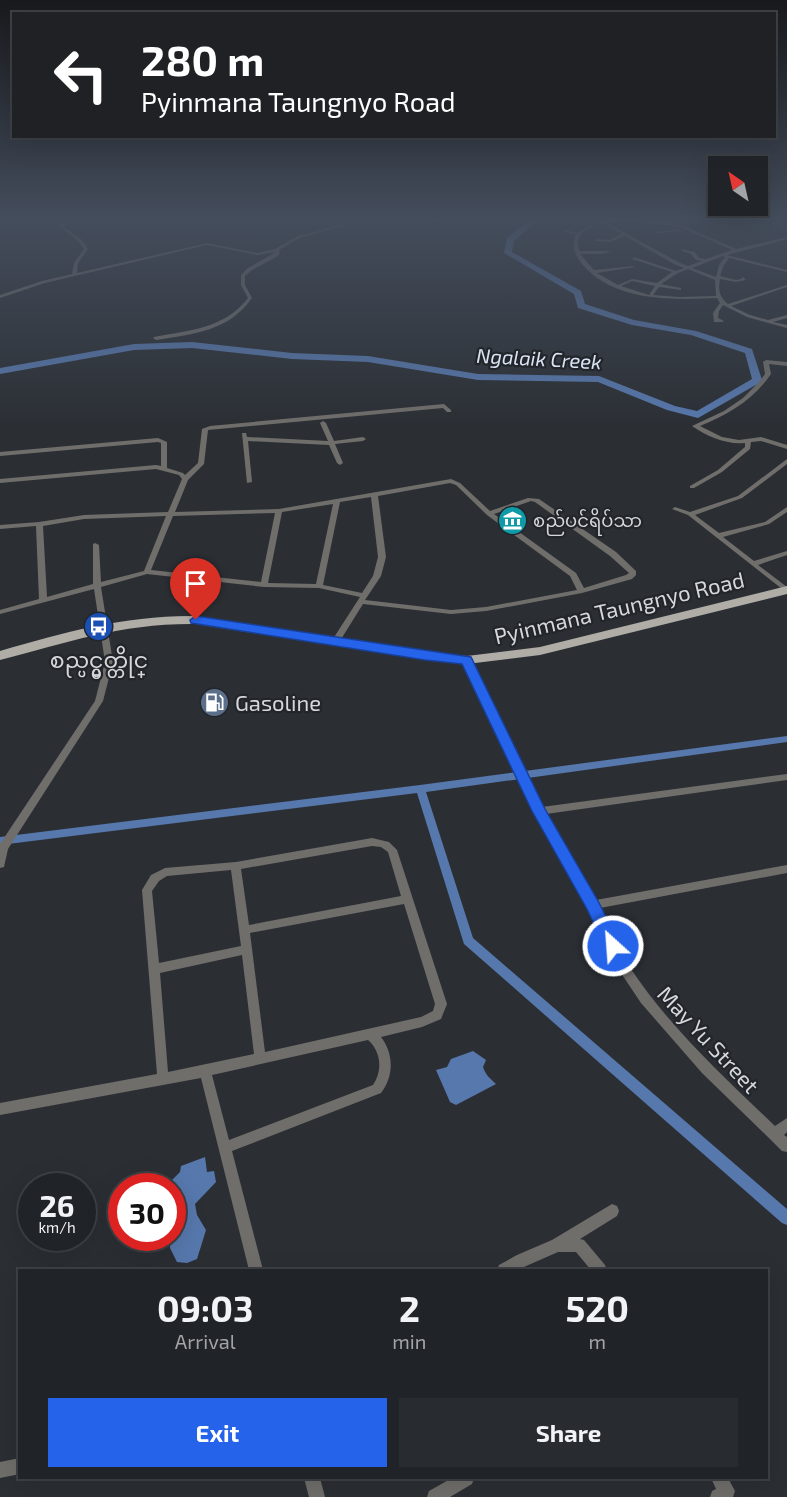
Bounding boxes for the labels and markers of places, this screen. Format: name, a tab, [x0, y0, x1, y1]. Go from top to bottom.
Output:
museum icon: စည်ပင်ရိပ်သာ	[496, 504, 528, 536]
place label: စည်ပင်ရိပ်သာ	[533, 507, 642, 536]
pin	[170, 558, 221, 620]
bus stop icon: စည္ပင္မွတ္တိုင္	[83, 611, 115, 643]
place label: စည္ပင္မွတ္တိုင္	[50, 645, 148, 679]
fuel station icon: Gasoline	[198, 686, 230, 718]
place label: Gasoline	[235, 689, 321, 715]

